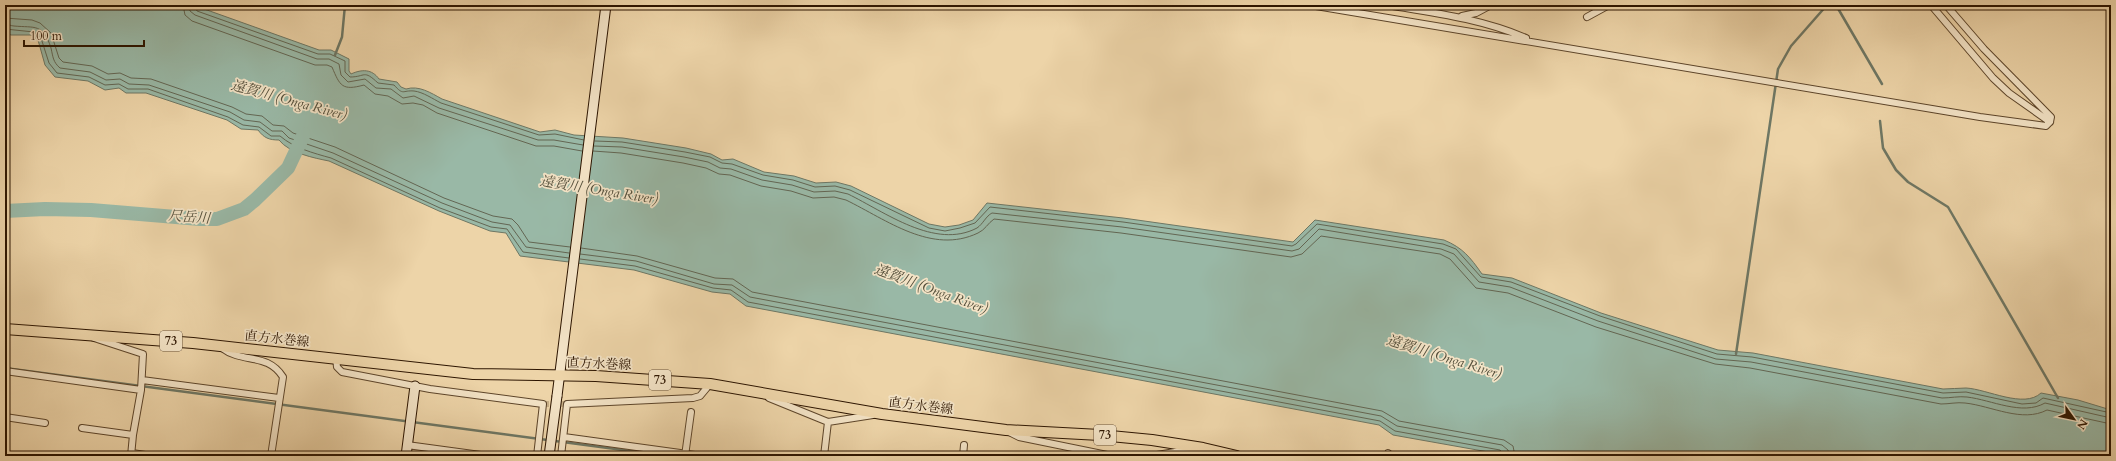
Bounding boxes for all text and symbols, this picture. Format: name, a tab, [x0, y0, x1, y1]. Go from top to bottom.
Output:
scale bar	[24, 22, 144, 48]
text: 100 m	[30, 28, 63, 44]
water label: 遠賀川 (Onga River)	[229, 75, 349, 125]
water label: 遠賀川 (Onga River)	[539, 171, 660, 209]
water label: 尺岳川	[167, 206, 213, 228]
water label: 遠賀川 (Onga River)	[872, 260, 991, 318]
street label: 直方水巻線	[244, 327, 310, 351]
water label: 遠賀川 (Onga River)	[1384, 330, 1504, 384]
road number: 73	[160, 331, 182, 351]
street label: 直方水巻線	[566, 354, 632, 374]
road number: 73	[649, 370, 671, 390]
street label: 直方水巻線	[888, 393, 954, 419]
north arrow	[2054, 399, 2094, 439]
text: N	[2073, 416, 2091, 433]
road number: 73	[1094, 425, 1116, 445]

